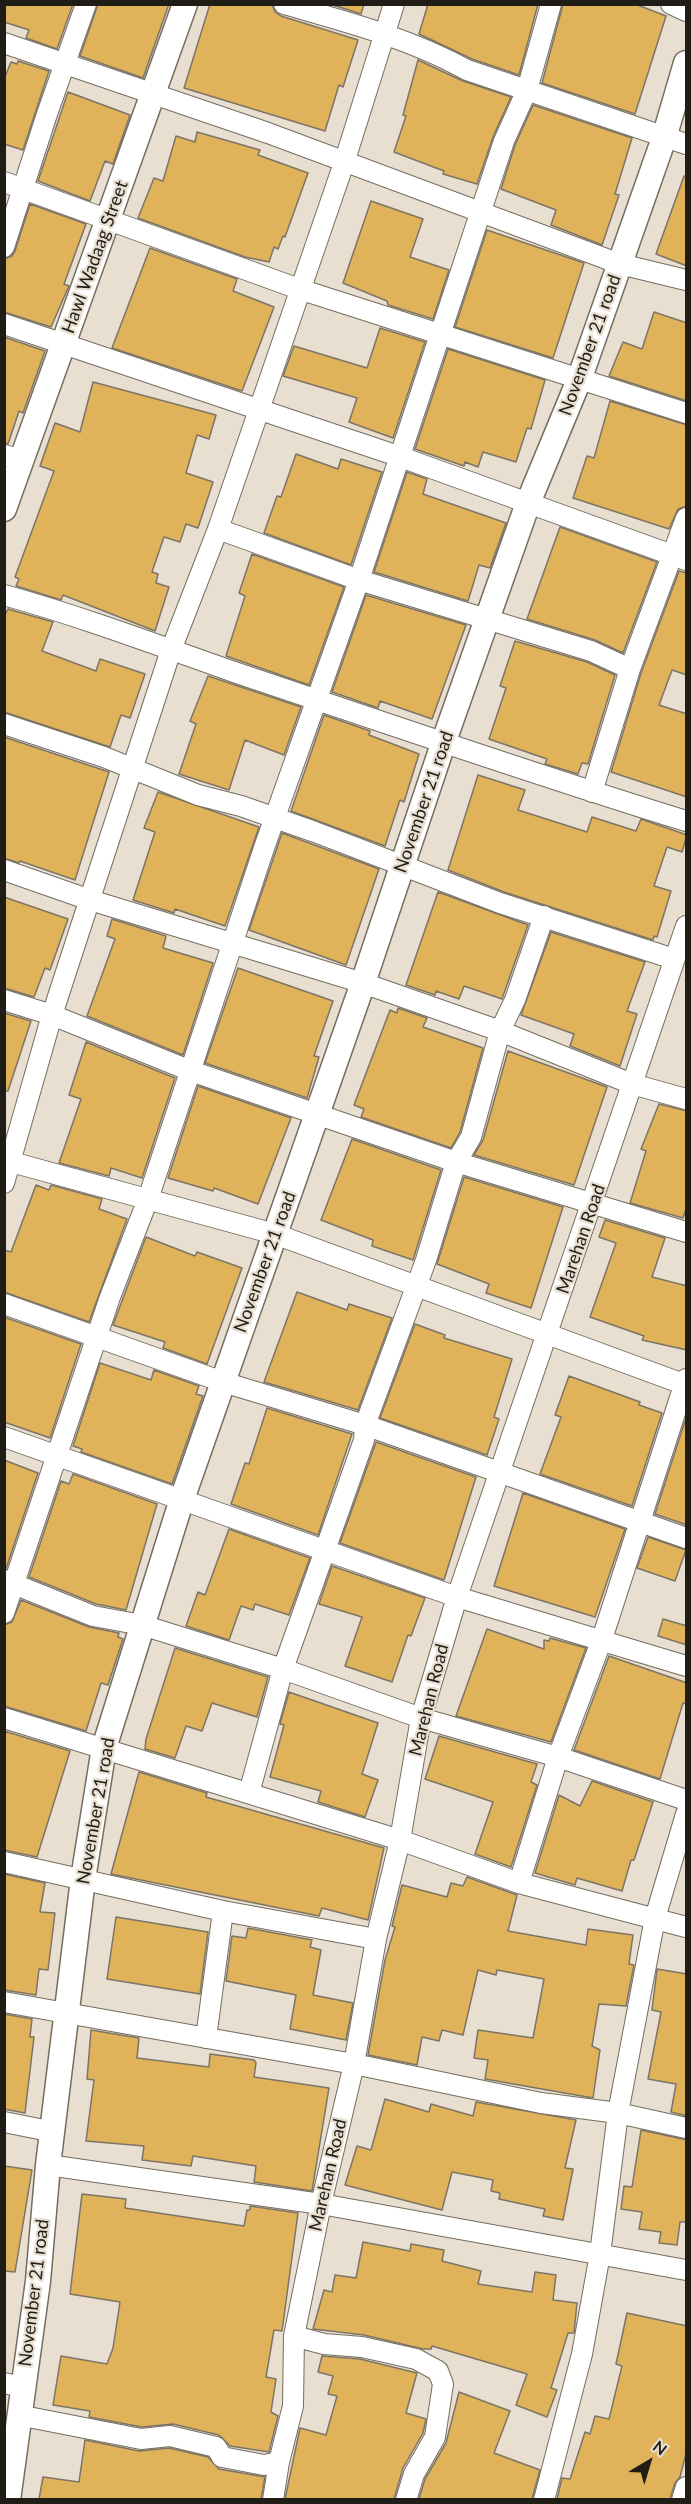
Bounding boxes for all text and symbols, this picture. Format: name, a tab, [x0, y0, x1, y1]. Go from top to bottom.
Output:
street label: Hawl Wadaag Street	[57, 178, 133, 336]
street label: November 21 road	[554, 272, 626, 418]
street label: November 21 road	[390, 728, 458, 876]
street label: Marehan Road	[552, 1181, 610, 1297]
street label: November 21 road	[229, 1189, 301, 1335]
street label: Marehan Road	[405, 1642, 453, 1758]
street label: November 21 road	[72, 1736, 120, 1886]
street label: Marehan Road	[305, 2117, 351, 2233]
street label: November 21 road	[14, 2218, 54, 2368]
north arrow	[619, 2432, 679, 2492]
text: N	[650, 2436, 671, 2459]

